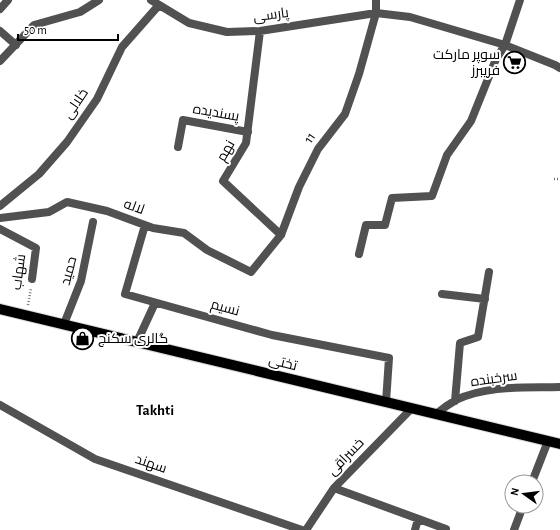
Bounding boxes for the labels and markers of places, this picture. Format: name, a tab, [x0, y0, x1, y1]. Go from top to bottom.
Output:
place label: سوپر مارکت فریبرز	[433, 48, 500, 78]
supermarket icon: سوپر مارکت فریبرز	[502, 50, 528, 76]
shop icon: گالری سکنج	[69, 326, 95, 352]
place label: گالری سکنج	[98, 332, 168, 347]

